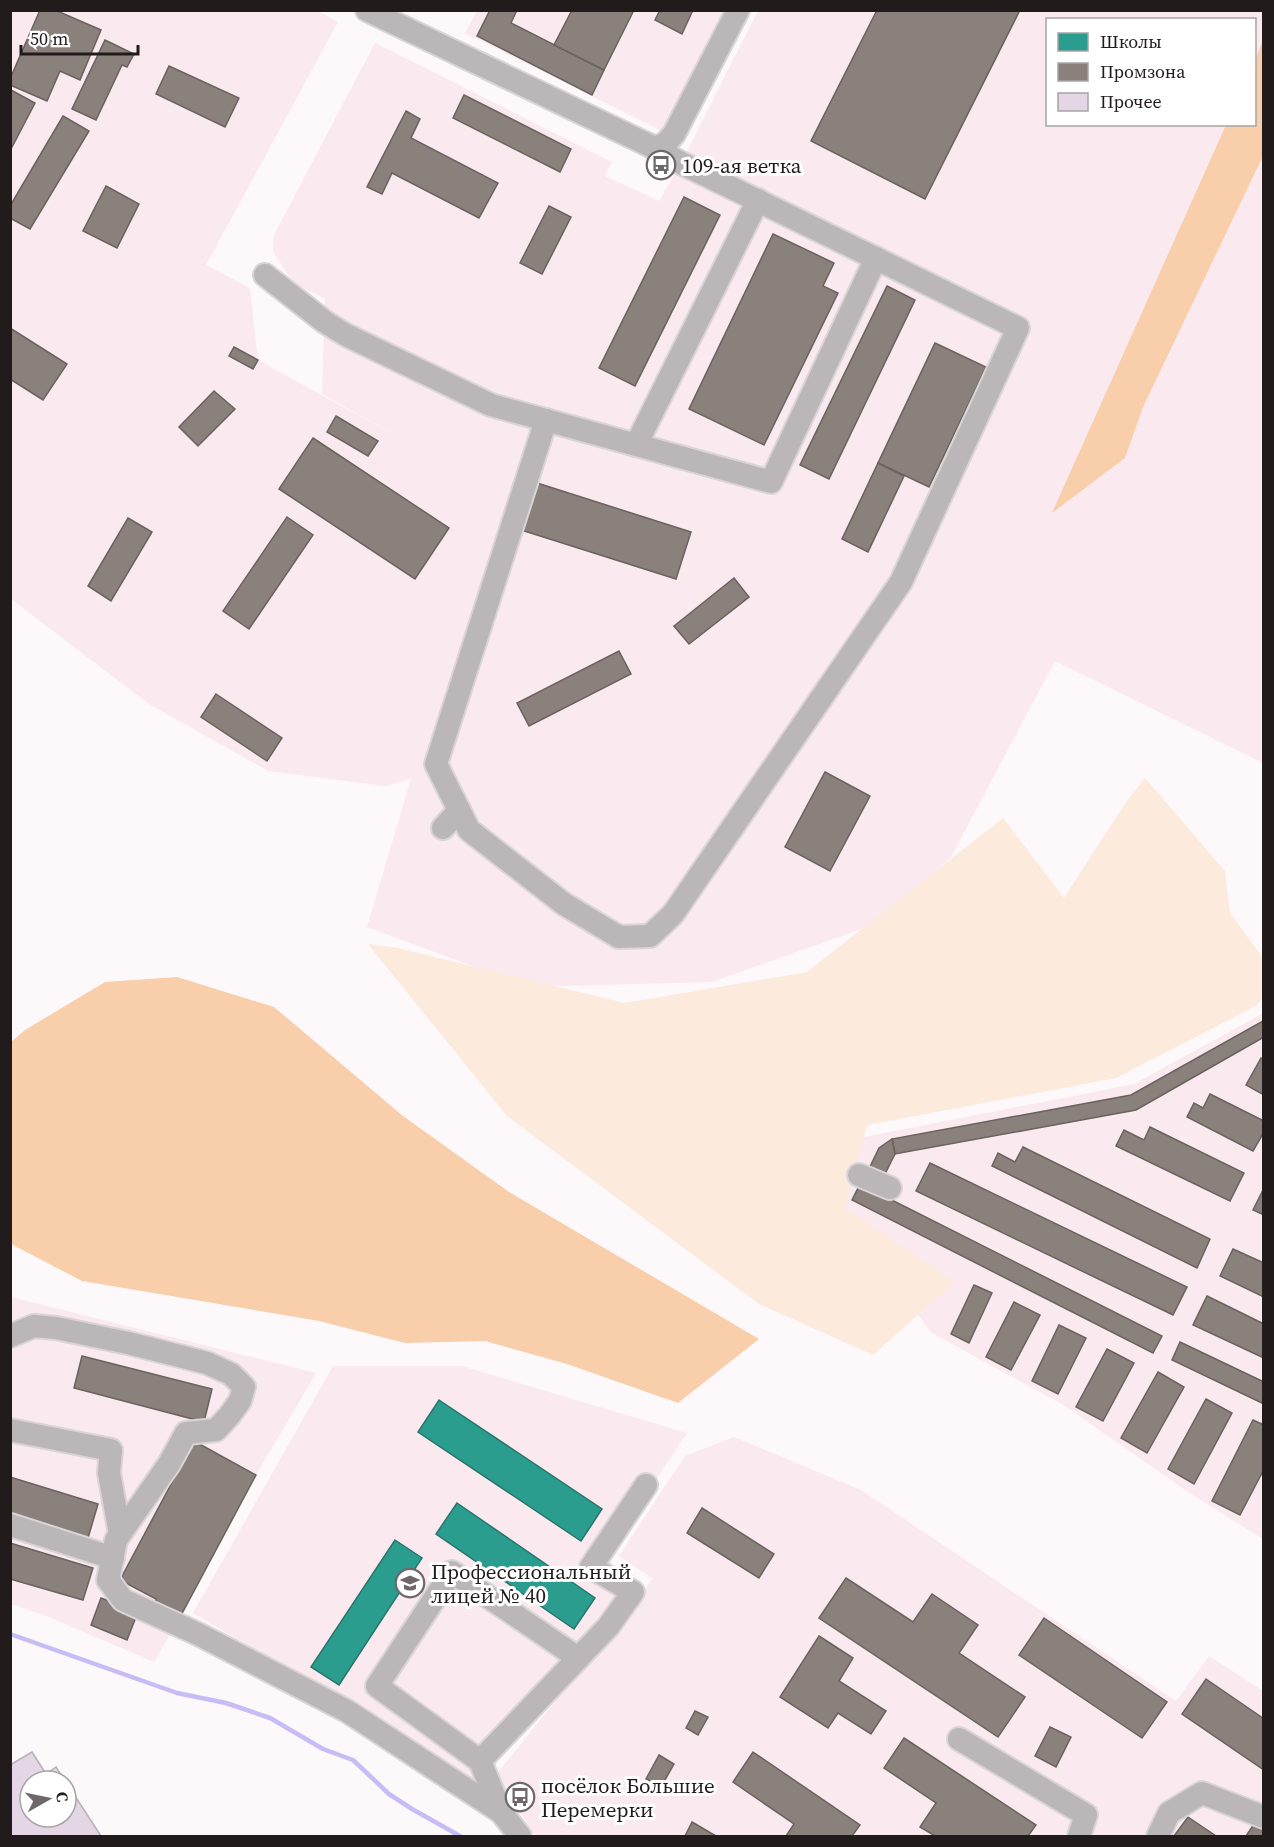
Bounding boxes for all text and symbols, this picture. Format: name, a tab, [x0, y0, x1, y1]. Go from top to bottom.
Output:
scale bar	[21, 18, 138, 56]
legend	[1046, 18, 1256, 126]
text: 50 m	[30, 26, 68, 51]
text: Школы	[1100, 29, 1162, 54]
text: Промзона	[1100, 59, 1186, 84]
text: Прочее	[1100, 89, 1162, 114]
bus stop icon: 109-ая ветка	[645, 149, 677, 181]
place label: 109-ая ветка	[682, 151, 802, 180]
place label: Профессиональный лицей № 40	[431, 1557, 631, 1610]
school or university icon: Профессиональный лицей № 40	[394, 1567, 426, 1599]
north arrow	[18, 1769, 78, 1829]
place label: посёлок Большие Перемерки	[541, 1771, 715, 1824]
bus stop icon: посёлок Большие Перемерки	[504, 1781, 536, 1813]
text: С	[51, 1790, 74, 1803]

